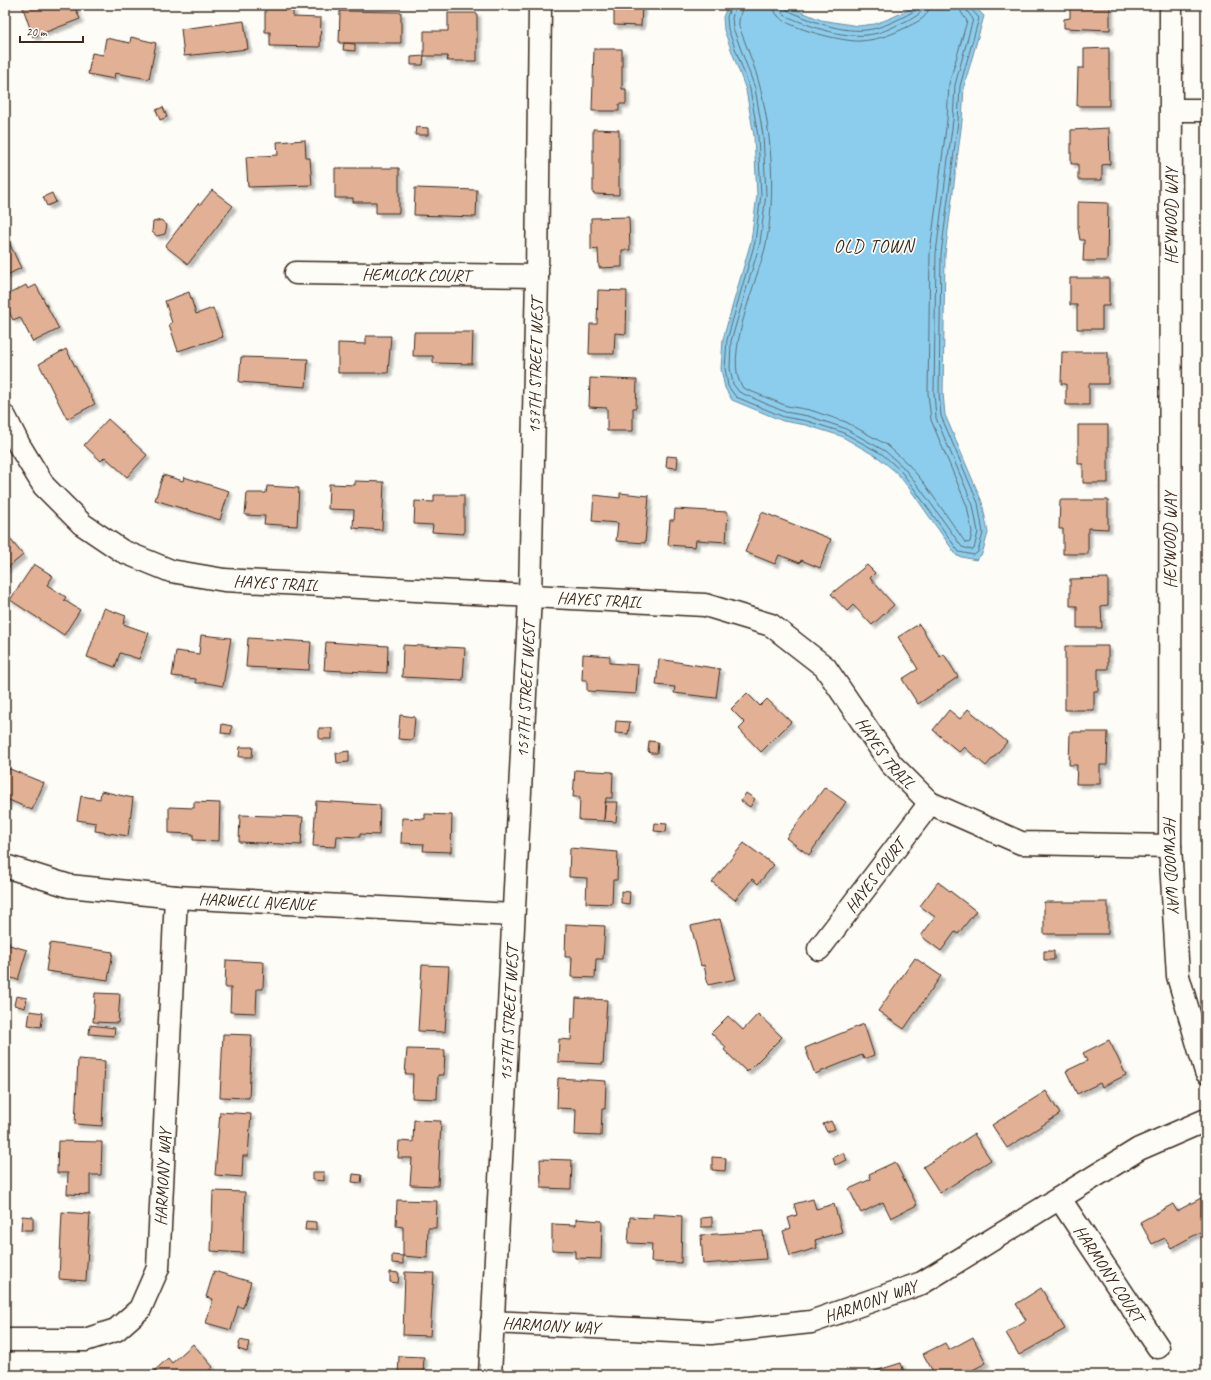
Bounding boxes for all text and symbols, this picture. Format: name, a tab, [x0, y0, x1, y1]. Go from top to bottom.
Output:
scale bar	[20, 18, 83, 44]
text: 20 m	[26, 24, 48, 40]
street label: HEYWOOD WAY	[1161, 165, 1182, 264]
district label: OLD TOWN	[834, 235, 916, 257]
street label: HEMLOCK COURT	[362, 263, 474, 286]
street label: 157TH STREET WEST	[523, 294, 547, 434]
street label: HEYWOOD WAY	[1160, 489, 1181, 588]
street label: HAYES TRAIL	[233, 570, 320, 595]
street label: HAYES TRAIL	[557, 587, 643, 612]
street label: 157TH STREET WEST	[511, 617, 539, 758]
street label: HAYES TRAIL	[851, 713, 920, 793]
street label: HEYWOOD WAY	[1159, 816, 1185, 915]
street label: HAYES COURT	[840, 831, 912, 917]
street label: HARWELL AVENUE	[198, 888, 319, 915]
street label: 157TH STREET WEST	[495, 941, 523, 1082]
street label: HARMONY WAY	[150, 1125, 175, 1226]
street label: HARMONY COURT	[1070, 1221, 1151, 1329]
street label: HARMONY WAY	[821, 1274, 923, 1327]
street label: HARMONY WAY	[502, 1312, 603, 1338]

